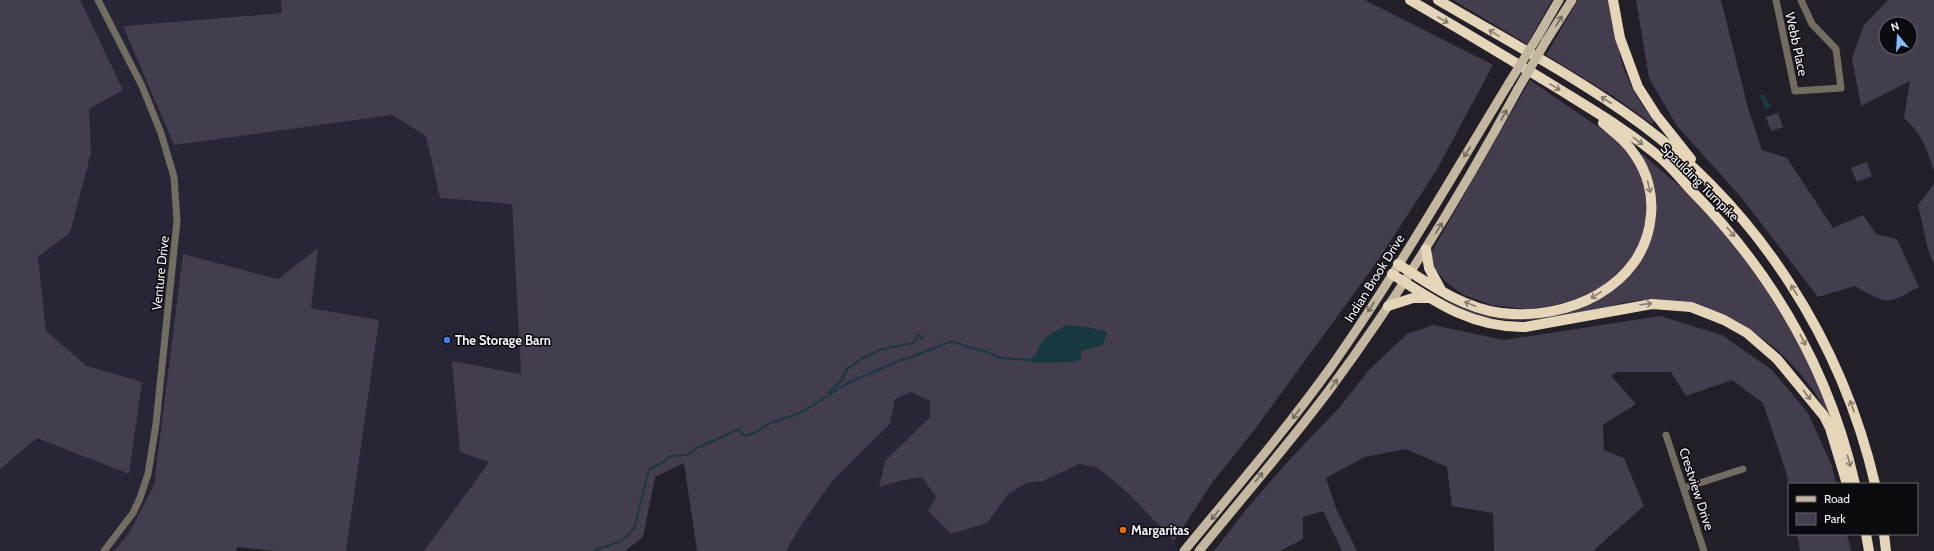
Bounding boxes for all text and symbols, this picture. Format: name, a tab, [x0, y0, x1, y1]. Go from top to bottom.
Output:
street label: Webb Place	[1782, 11, 1812, 78]
one-way arrow	[1437, 16, 1449, 24]
one-way arrow	[1555, 16, 1563, 27]
north arrow	[1878, 16, 1918, 56]
text: N	[1889, 19, 1901, 34]
one-way arrow	[1488, 29, 1500, 37]
one-way arrow	[1549, 83, 1561, 91]
one-way arrow	[1601, 96, 1612, 104]
one-way arrow	[1501, 109, 1508, 121]
one-way arrow	[1633, 137, 1644, 145]
street label: Spaulding Turnpike	[1658, 140, 1743, 225]
one-way arrow	[1462, 146, 1470, 158]
one-way arrow	[1646, 181, 1654, 194]
one-way arrow	[1436, 222, 1444, 234]
one-way arrow	[1726, 227, 1735, 237]
street label: Indian Brook Drive	[1341, 231, 1408, 325]
street label: Venture Drive	[148, 235, 172, 311]
one-way arrow	[1790, 284, 1798, 296]
one-way arrow	[1590, 292, 1602, 300]
one-way arrow	[1465, 300, 1477, 308]
one-way arrow	[1367, 301, 1375, 312]
one-way arrow	[1639, 301, 1652, 308]
place label: The Storage Barn	[455, 332, 551, 348]
one-way arrow	[1800, 334, 1807, 346]
marker: The Storage Barn	[442, 335, 452, 345]
one-way arrow	[1330, 378, 1338, 389]
one-way arrow	[1803, 389, 1812, 400]
one-way arrow	[1847, 401, 1855, 413]
one-way arrow	[1292, 408, 1301, 419]
street label: Crestview Drive	[1676, 446, 1718, 532]
one-way arrow	[1846, 454, 1854, 467]
one-way arrow	[1254, 472, 1263, 483]
legend	[1788, 483, 1918, 535]
text: Road	[1824, 491, 1850, 506]
one-way arrow	[1211, 510, 1220, 520]
text: Park	[1824, 511, 1846, 526]
place label: Margaritas	[1131, 522, 1190, 538]
marker: Margaritas	[1118, 525, 1128, 535]

